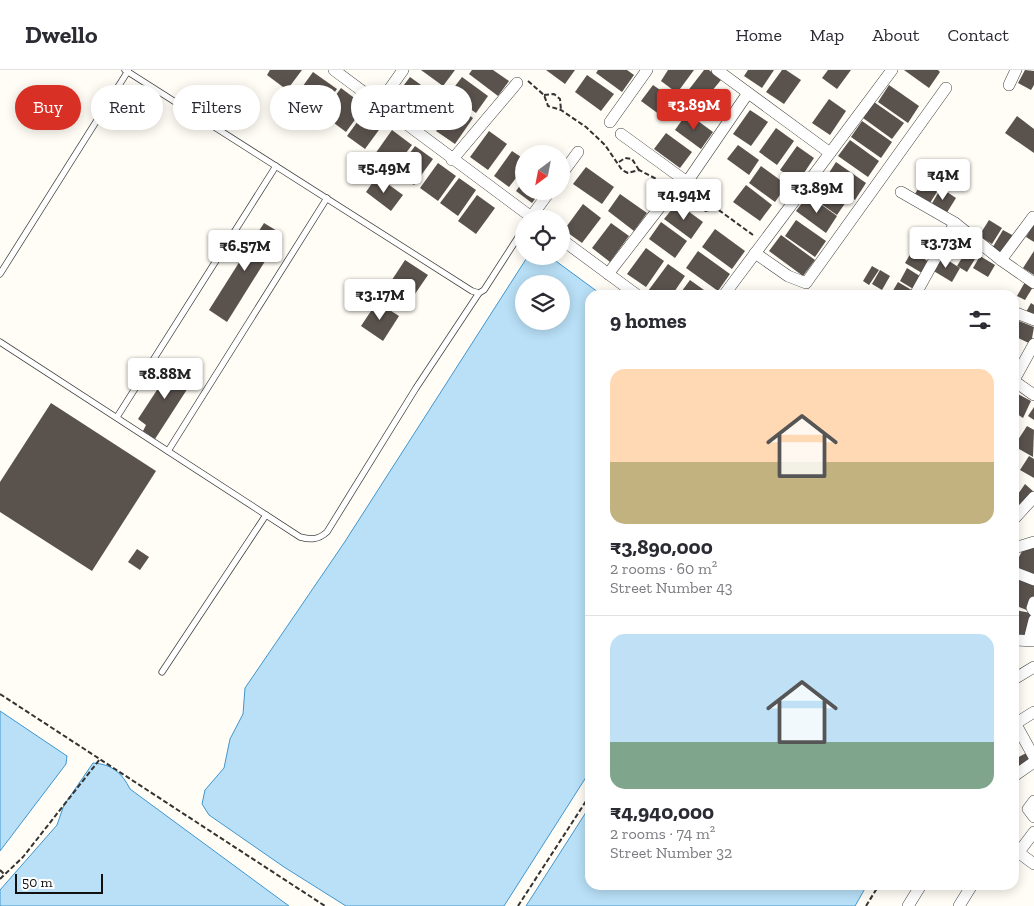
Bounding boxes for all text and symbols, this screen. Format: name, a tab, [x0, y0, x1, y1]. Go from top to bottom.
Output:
text: Dwello	[25, 20, 98, 49]
text: Home	[735, 24, 782, 46]
text: Map	[810, 24, 844, 46]
text: About	[872, 24, 919, 46]
text: Contact	[947, 24, 1009, 46]
chip: Buy	[15, 85, 81, 130]
chip: Rent	[91, 85, 163, 130]
chip: Filters	[173, 85, 260, 130]
chip: New	[270, 85, 341, 130]
chip: Apartment	[351, 85, 472, 130]
pin: ₹3.89M	[653, 88, 735, 131]
text: ₹3.89M	[668, 95, 720, 114]
north arrow	[515, 145, 570, 200]
map controls	[515, 145, 570, 330]
pin: ₹5.49M	[343, 152, 425, 194]
text: ₹5.49M	[358, 158, 410, 177]
pin: ₹4M	[919, 158, 967, 201]
text: ₹4M	[927, 165, 959, 184]
pin: ₹3.89M	[776, 172, 858, 214]
pin: ₹4.94M	[643, 178, 725, 221]
text: ₹3.89M	[791, 178, 843, 197]
text: ₹4.94M	[657, 185, 711, 204]
button: locate	[515, 210, 570, 265]
pin: ₹3.73M	[905, 226, 987, 269]
pin: ₹6.57M	[204, 230, 286, 272]
text: ₹3.73M	[920, 233, 972, 252]
text: ₹6.57M	[219, 236, 271, 255]
button: layers	[515, 275, 570, 330]
pin: ₹3.17M	[339, 278, 421, 321]
text: ₹3.17M	[355, 285, 405, 304]
icon: filters	[966, 306, 994, 334]
text: 9 homes	[610, 308, 687, 333]
pin: ₹8.88M	[124, 358, 206, 400]
text: ₹8.88M	[139, 364, 191, 383]
icon: home	[757, 401, 847, 491]
text: ₹3,890,000	[610, 534, 713, 559]
text: 2 rooms · 60 m²	[610, 559, 717, 578]
text: Street Number 43	[610, 578, 733, 597]
icon: home	[757, 667, 847, 757]
text: ₹4,940,000	[610, 799, 714, 824]
text: 2 rooms · 74 m²	[610, 824, 715, 843]
text: Street Number 32	[610, 843, 732, 862]
scale bar	[15, 871, 102, 894]
text: 50 m	[22, 874, 53, 891]

